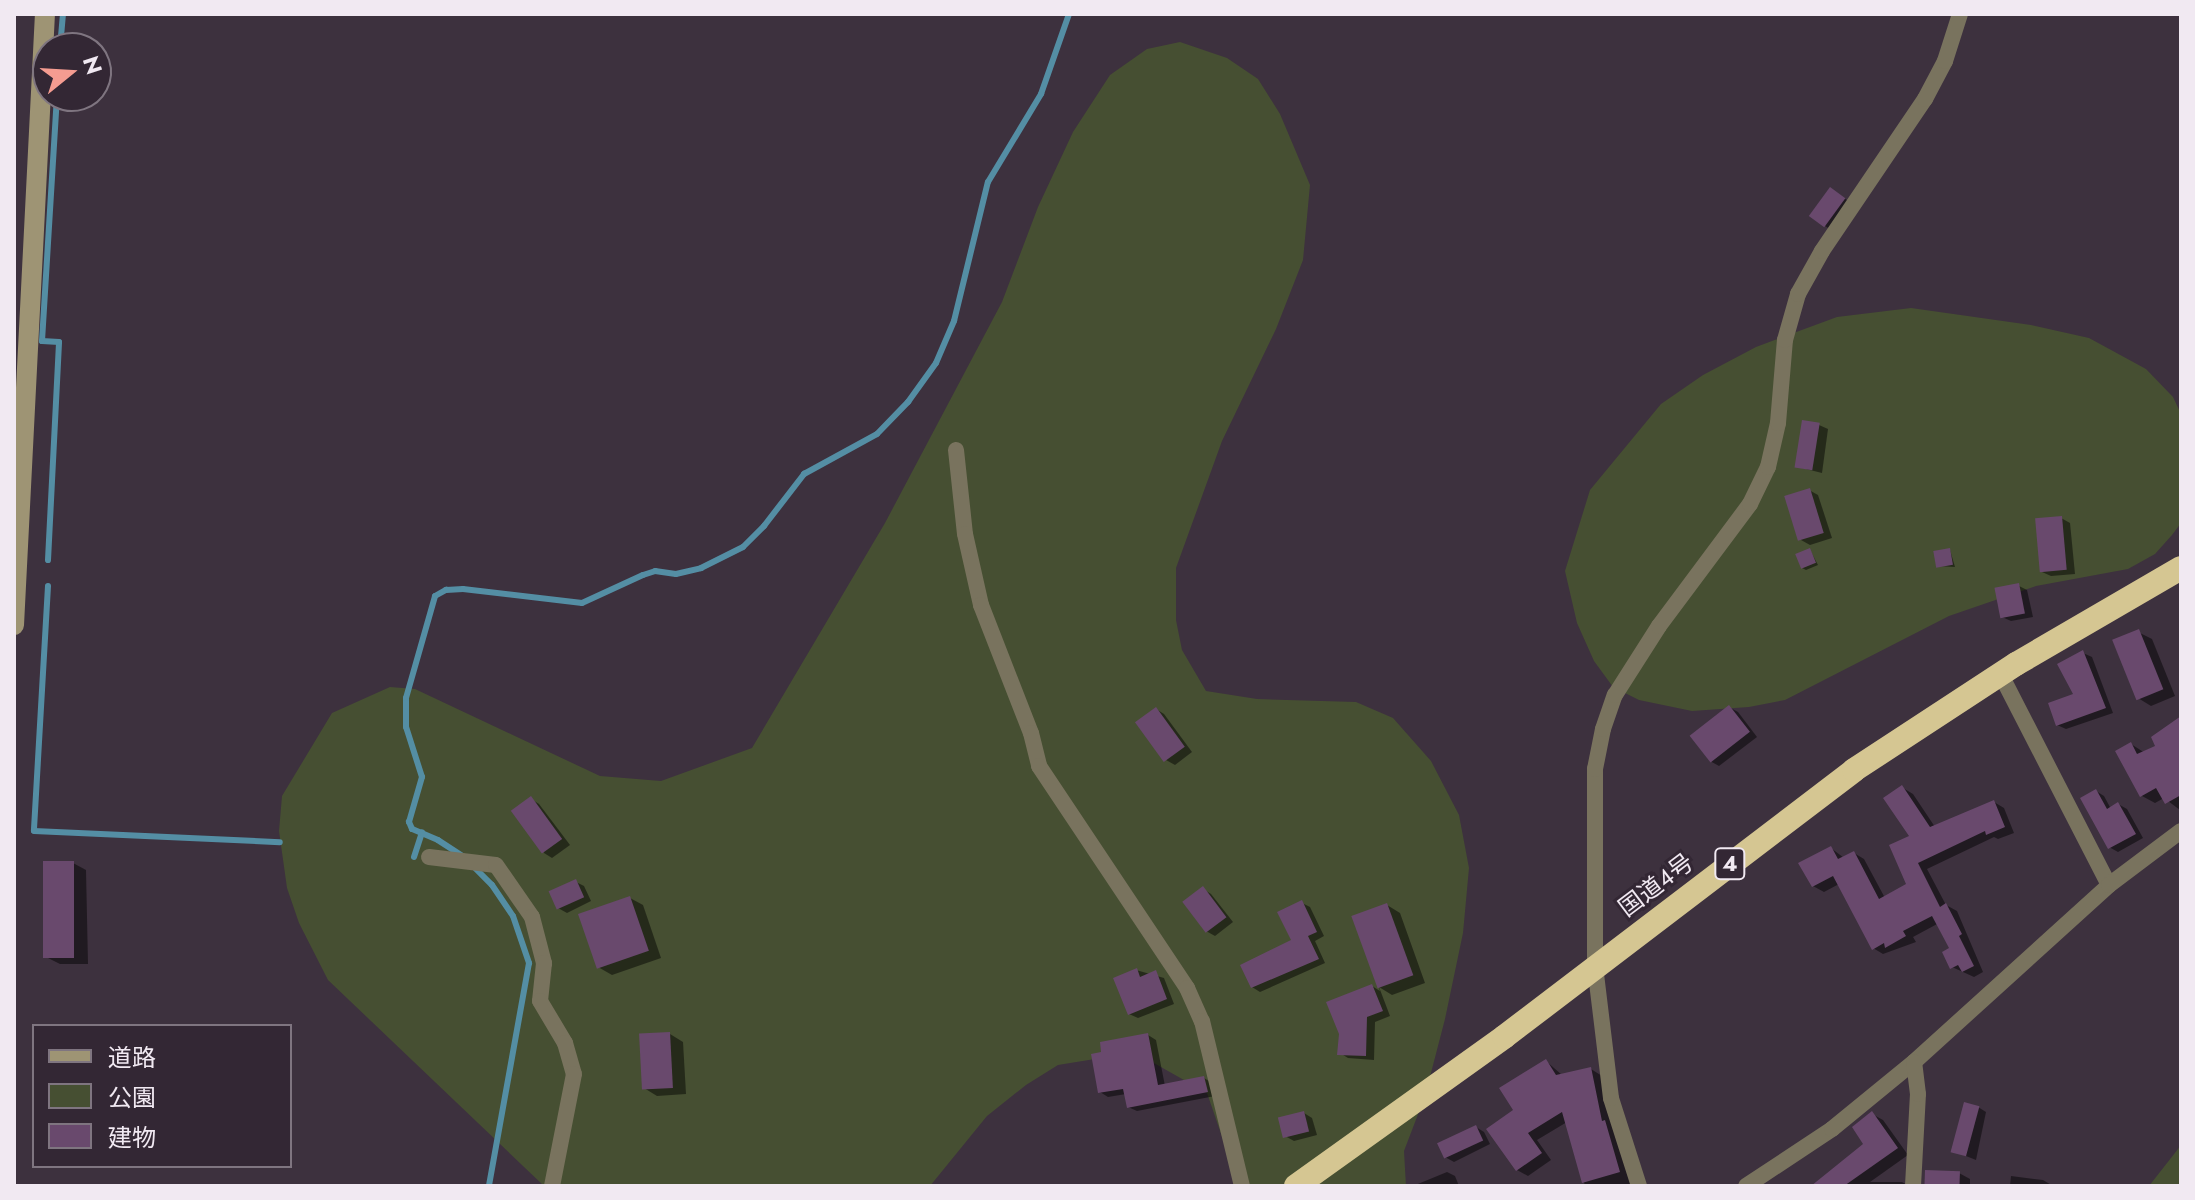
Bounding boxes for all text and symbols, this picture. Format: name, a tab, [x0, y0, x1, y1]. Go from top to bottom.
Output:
north arrow	[32, 32, 112, 112]
text: N	[75, 52, 111, 78]
road number: 4	[1714, 846, 1746, 882]
street label: 国道4号	[1613, 848, 1699, 922]
legend	[32, 1024, 292, 1168]
text: 道路	[108, 1040, 156, 1075]
text: 公園	[108, 1080, 156, 1115]
text: 建物	[108, 1120, 156, 1155]

